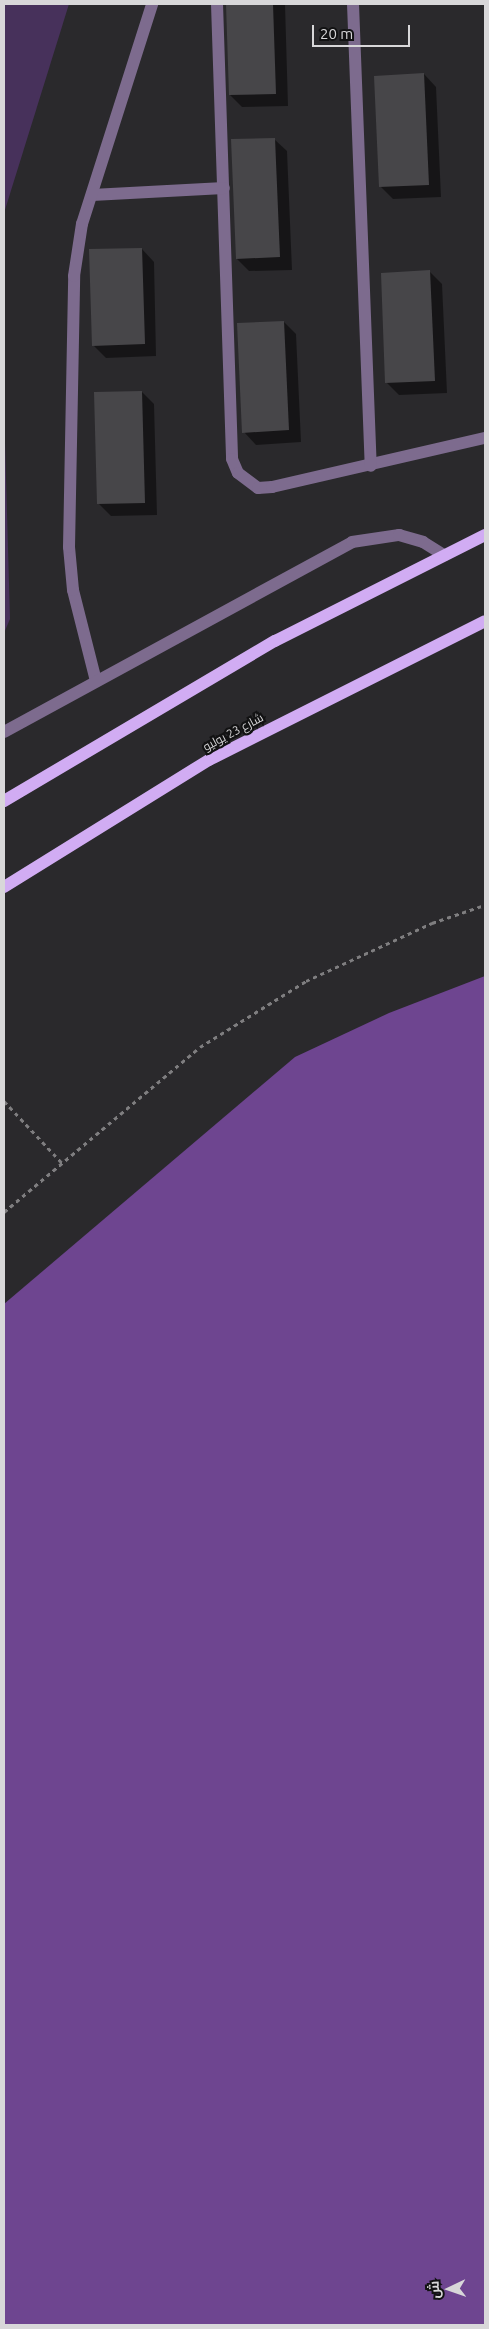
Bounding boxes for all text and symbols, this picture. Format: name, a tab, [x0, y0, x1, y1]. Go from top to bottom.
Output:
scale bar	[314, 15, 412, 47]
text: 20 m	[320, 25, 353, 42]
street label: شارع 23 يوليو	[200, 710, 266, 754]
north arrow	[424, 2264, 474, 2314]
text: ش	[426, 2280, 442, 2299]

